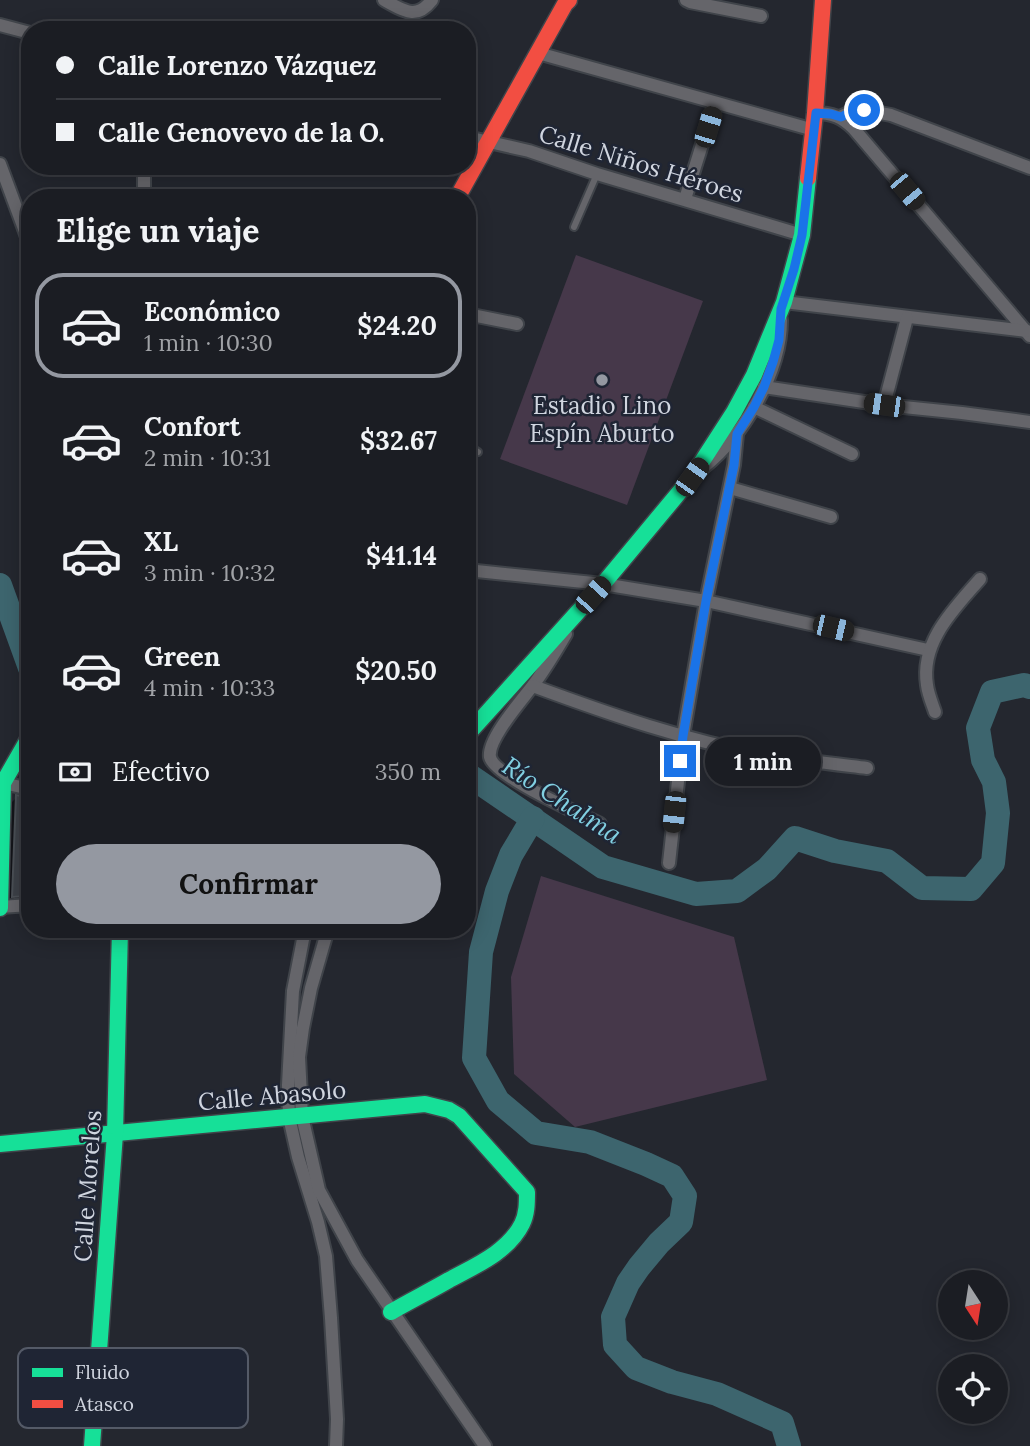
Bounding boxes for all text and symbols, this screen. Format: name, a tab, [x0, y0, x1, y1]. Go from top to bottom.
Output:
text: Calle Lorenzo Vázquez	[98, 49, 376, 82]
route start	[848, 94, 880, 126]
car	[692, 104, 725, 150]
text: Calle Genovevo de la O.	[98, 116, 385, 149]
street label: Calle Niños Héroes	[535, 118, 747, 209]
car	[886, 168, 929, 214]
text: Elige un viaje	[56, 210, 260, 251]
icon: car	[60, 294, 123, 357]
text: Económico	[144, 295, 280, 328]
text: $24.20	[357, 309, 437, 342]
text: 1 min · 10:30	[144, 328, 273, 357]
marker: Estadio Lino Espín Aburto	[594, 372, 610, 388]
place label: Estadio Lino Espín Aburto	[529, 390, 675, 449]
car	[862, 392, 907, 418]
icon: car	[60, 409, 123, 472]
text: Confort	[144, 410, 241, 443]
text: $32.67	[360, 424, 437, 457]
text: 2 min · 10:31	[144, 443, 271, 472]
car	[672, 454, 713, 500]
icon: car	[60, 524, 123, 587]
text: XL	[144, 525, 178, 558]
text: $41.14	[366, 539, 437, 572]
text: 3 min · 10:32	[144, 558, 275, 587]
car	[572, 572, 615, 618]
car	[811, 613, 856, 643]
icon: car	[60, 639, 123, 702]
text: Green	[144, 640, 220, 673]
text: $20.50	[355, 654, 437, 687]
text: 4 min · 10:33	[144, 673, 275, 702]
callout: 1 min	[704, 736, 820, 786]
route end	[664, 745, 696, 777]
text: 1 min	[734, 747, 792, 776]
water label: Río Chalma	[496, 749, 629, 851]
icon: cash	[56, 753, 94, 791]
text: Efectivo	[112, 755, 210, 788]
text: 350 m	[375, 757, 441, 786]
car	[662, 790, 687, 834]
button: Confirmar	[56, 844, 441, 924]
street label: Calle Abasolo	[197, 1074, 347, 1117]
street label: Calle Morelos	[67, 1109, 108, 1263]
north arrow	[938, 1270, 1008, 1340]
map controls	[938, 1270, 1008, 1424]
legend	[18, 1348, 248, 1428]
button: locate	[938, 1354, 1008, 1424]
text: Fluido	[75, 1360, 130, 1384]
text: Atasco	[74, 1392, 134, 1416]

